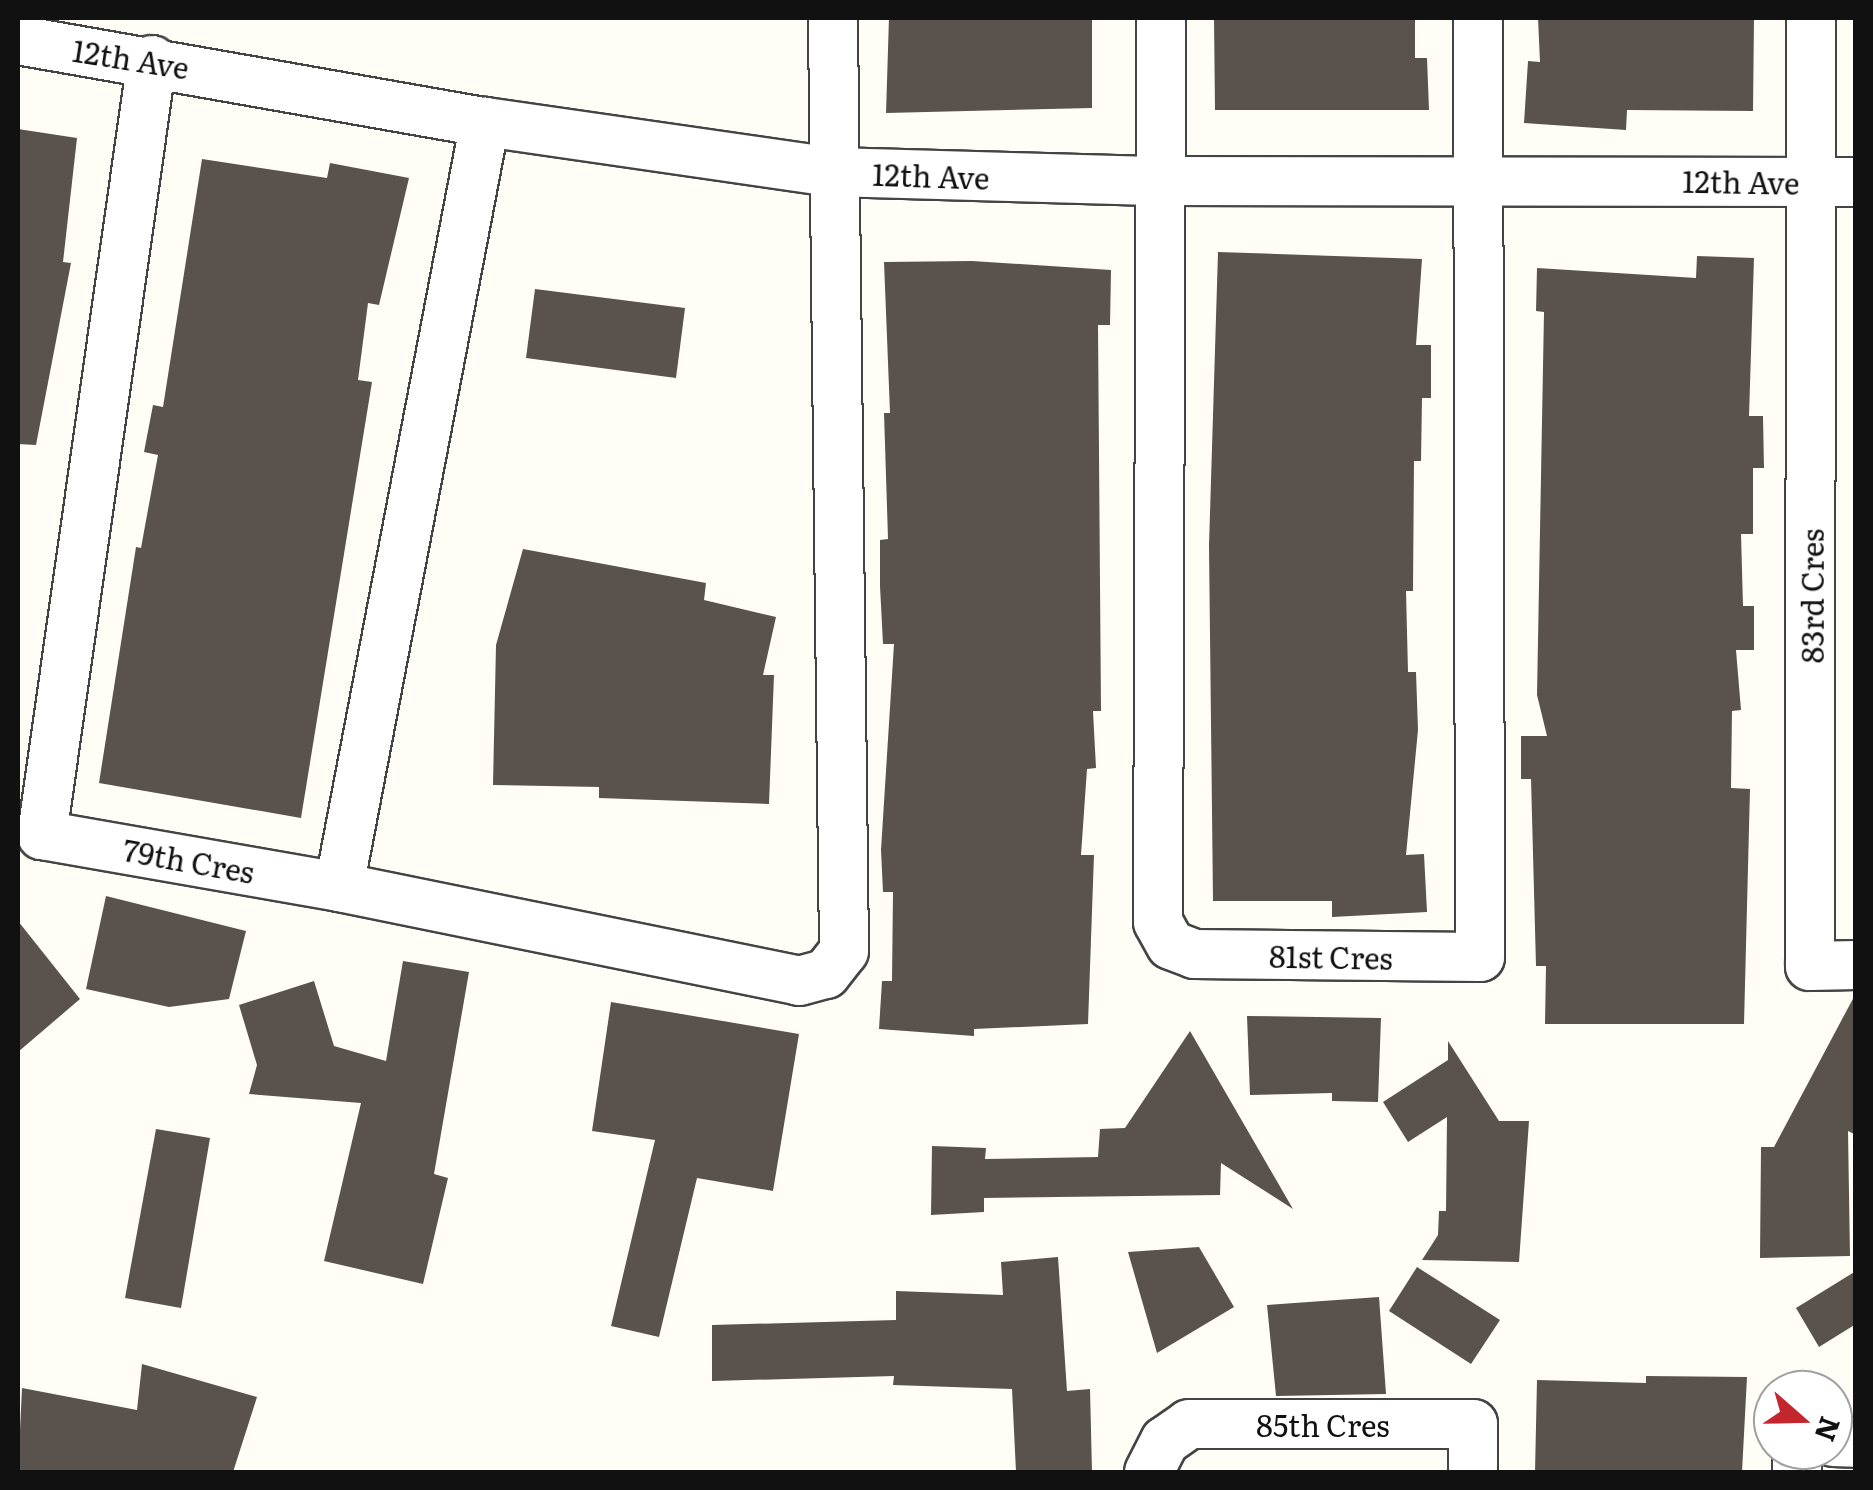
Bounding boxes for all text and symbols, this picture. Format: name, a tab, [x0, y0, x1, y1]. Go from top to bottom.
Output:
street label: 12th Ave	[70, 31, 192, 85]
street label: 12th Ave	[872, 155, 990, 195]
street label: 12th Ave	[1682, 162, 1800, 200]
street label: 83rd Cres	[1793, 529, 1829, 663]
street label: 79th Cres	[121, 831, 257, 889]
street label: 81st Cres	[1269, 937, 1393, 975]
north arrow	[1753, 1370, 1853, 1470]
street label: 85th Cres	[1256, 1406, 1390, 1442]
text: N	[1806, 1411, 1853, 1448]

